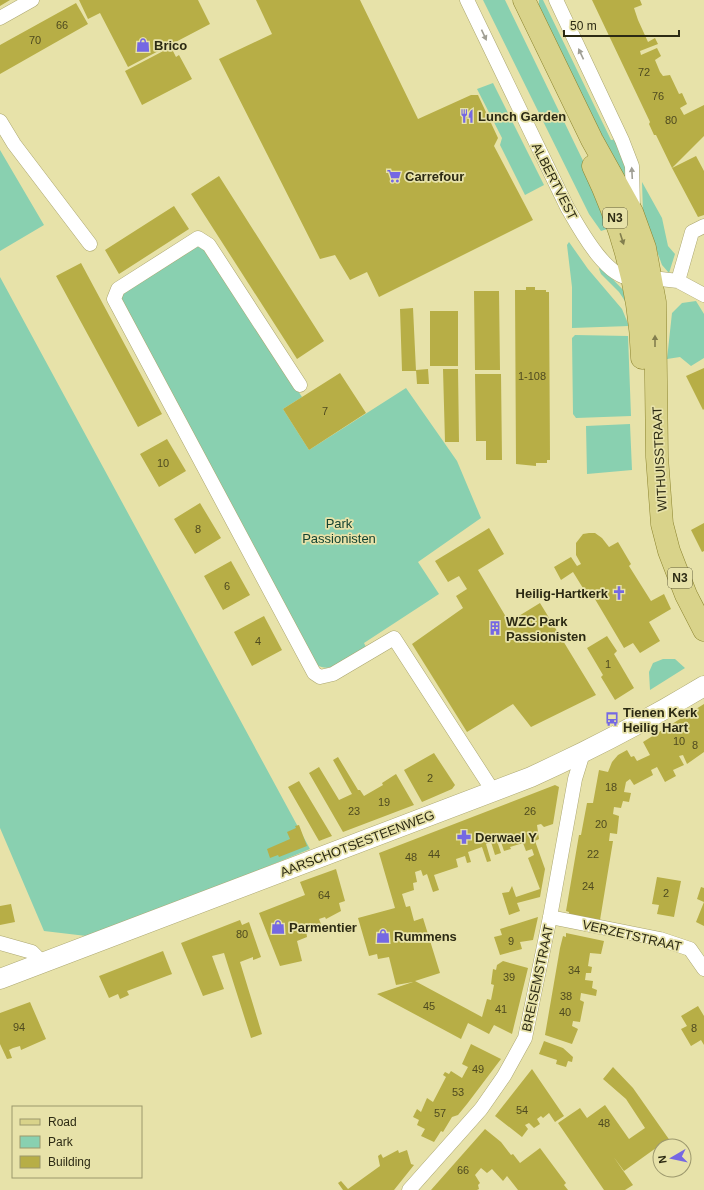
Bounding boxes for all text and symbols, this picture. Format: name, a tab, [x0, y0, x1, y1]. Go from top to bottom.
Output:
scale bar	[564, 12, 679, 38]
house number: 66	[56, 19, 68, 31]
text: 50 m	[570, 19, 597, 33]
one-way arrow	[481, 30, 487, 41]
house number: 70	[29, 34, 41, 46]
shop icon: Brico	[135, 37, 151, 53]
place label: Brico	[154, 38, 187, 53]
one-way arrow	[578, 48, 584, 60]
house number: 72	[638, 66, 650, 78]
house number: 76	[652, 90, 664, 102]
restaurant icon: Lunch Garden	[459, 108, 475, 124]
place label: Lunch Garden	[478, 109, 566, 124]
house number: 80	[665, 114, 677, 126]
street label: ALBERTVEST	[529, 140, 580, 222]
one-way arrow	[629, 166, 635, 179]
supermarket icon: Carrefour	[386, 168, 402, 184]
place label: Carrefour	[405, 169, 464, 184]
road number: N3	[603, 208, 627, 228]
one-way arrow	[619, 234, 625, 246]
one-way arrow	[652, 334, 658, 347]
house number: 1-108	[518, 370, 546, 382]
house number: 7	[322, 405, 328, 417]
street label: WITHUISSTRAAT	[649, 406, 670, 512]
house number: 10	[157, 457, 169, 469]
park label: Park Passionisten	[302, 516, 376, 546]
house number: 8	[195, 523, 201, 535]
road number: N3	[668, 568, 692, 588]
house number: 6	[224, 580, 230, 592]
church icon: Heilig-Hartkerk	[611, 585, 627, 601]
place label: Heilig-Hartkerk	[516, 586, 609, 601]
place label: WZC Park Passionisten	[506, 614, 586, 644]
building icon: WZC Park Passionisten	[487, 620, 503, 636]
house number: 4	[255, 635, 261, 647]
house number: 1	[605, 658, 611, 670]
place label: Tienen Kerk Heilig Hart	[623, 705, 698, 735]
bus stop icon: Tienen Kerk Heilig Hart	[604, 711, 620, 727]
house number: 10	[673, 735, 685, 747]
house number: 8	[692, 739, 698, 751]
house number: 2	[427, 772, 433, 784]
house number: 18	[605, 781, 617, 793]
house number: 19	[378, 796, 390, 808]
house number: 23	[348, 805, 360, 817]
house number: 26	[524, 805, 536, 817]
street label: AARSCHOTSESTEENWEG	[278, 807, 436, 880]
house number: 20	[595, 818, 607, 830]
pharmacy icon: Derwael Y	[456, 829, 472, 845]
place label: Derwael Y	[475, 830, 537, 845]
house number: 44	[428, 848, 440, 860]
house number: 22	[587, 848, 599, 860]
house number: 48	[405, 851, 417, 863]
house number: 24	[582, 880, 594, 892]
house number: 2	[663, 887, 669, 899]
house number: 64	[318, 889, 330, 901]
street label: VERZETSTRAAT	[581, 917, 683, 954]
shop icon: Parmentier	[270, 919, 286, 935]
place label: Parmentier	[289, 920, 357, 935]
street label: BREISEMSTRAAT	[519, 923, 556, 1033]
house number: 80	[236, 928, 248, 940]
shop icon: Rummens	[375, 928, 391, 944]
place label: Rummens	[394, 929, 457, 944]
house number: 9	[508, 935, 514, 947]
house number: 34	[568, 964, 580, 976]
house number: 39	[503, 971, 515, 983]
house number: 38	[560, 990, 572, 1002]
house number: 45	[423, 1000, 435, 1012]
house number: 41	[495, 1003, 507, 1015]
house number: 40	[559, 1006, 571, 1018]
house number: 94	[13, 1021, 25, 1033]
house number: 8	[691, 1022, 697, 1034]
house number: 49	[472, 1063, 484, 1075]
house number: 53	[452, 1086, 464, 1098]
house number: 54	[516, 1104, 528, 1116]
legend	[12, 1106, 142, 1178]
house number: 57	[434, 1107, 446, 1119]
text: Road	[48, 1115, 77, 1129]
house number: 48	[598, 1117, 610, 1129]
text: Park	[48, 1135, 74, 1149]
north arrow	[652, 1138, 692, 1178]
text: Building	[48, 1155, 91, 1169]
text: N	[656, 1155, 669, 1164]
house number: 66	[457, 1164, 469, 1176]

